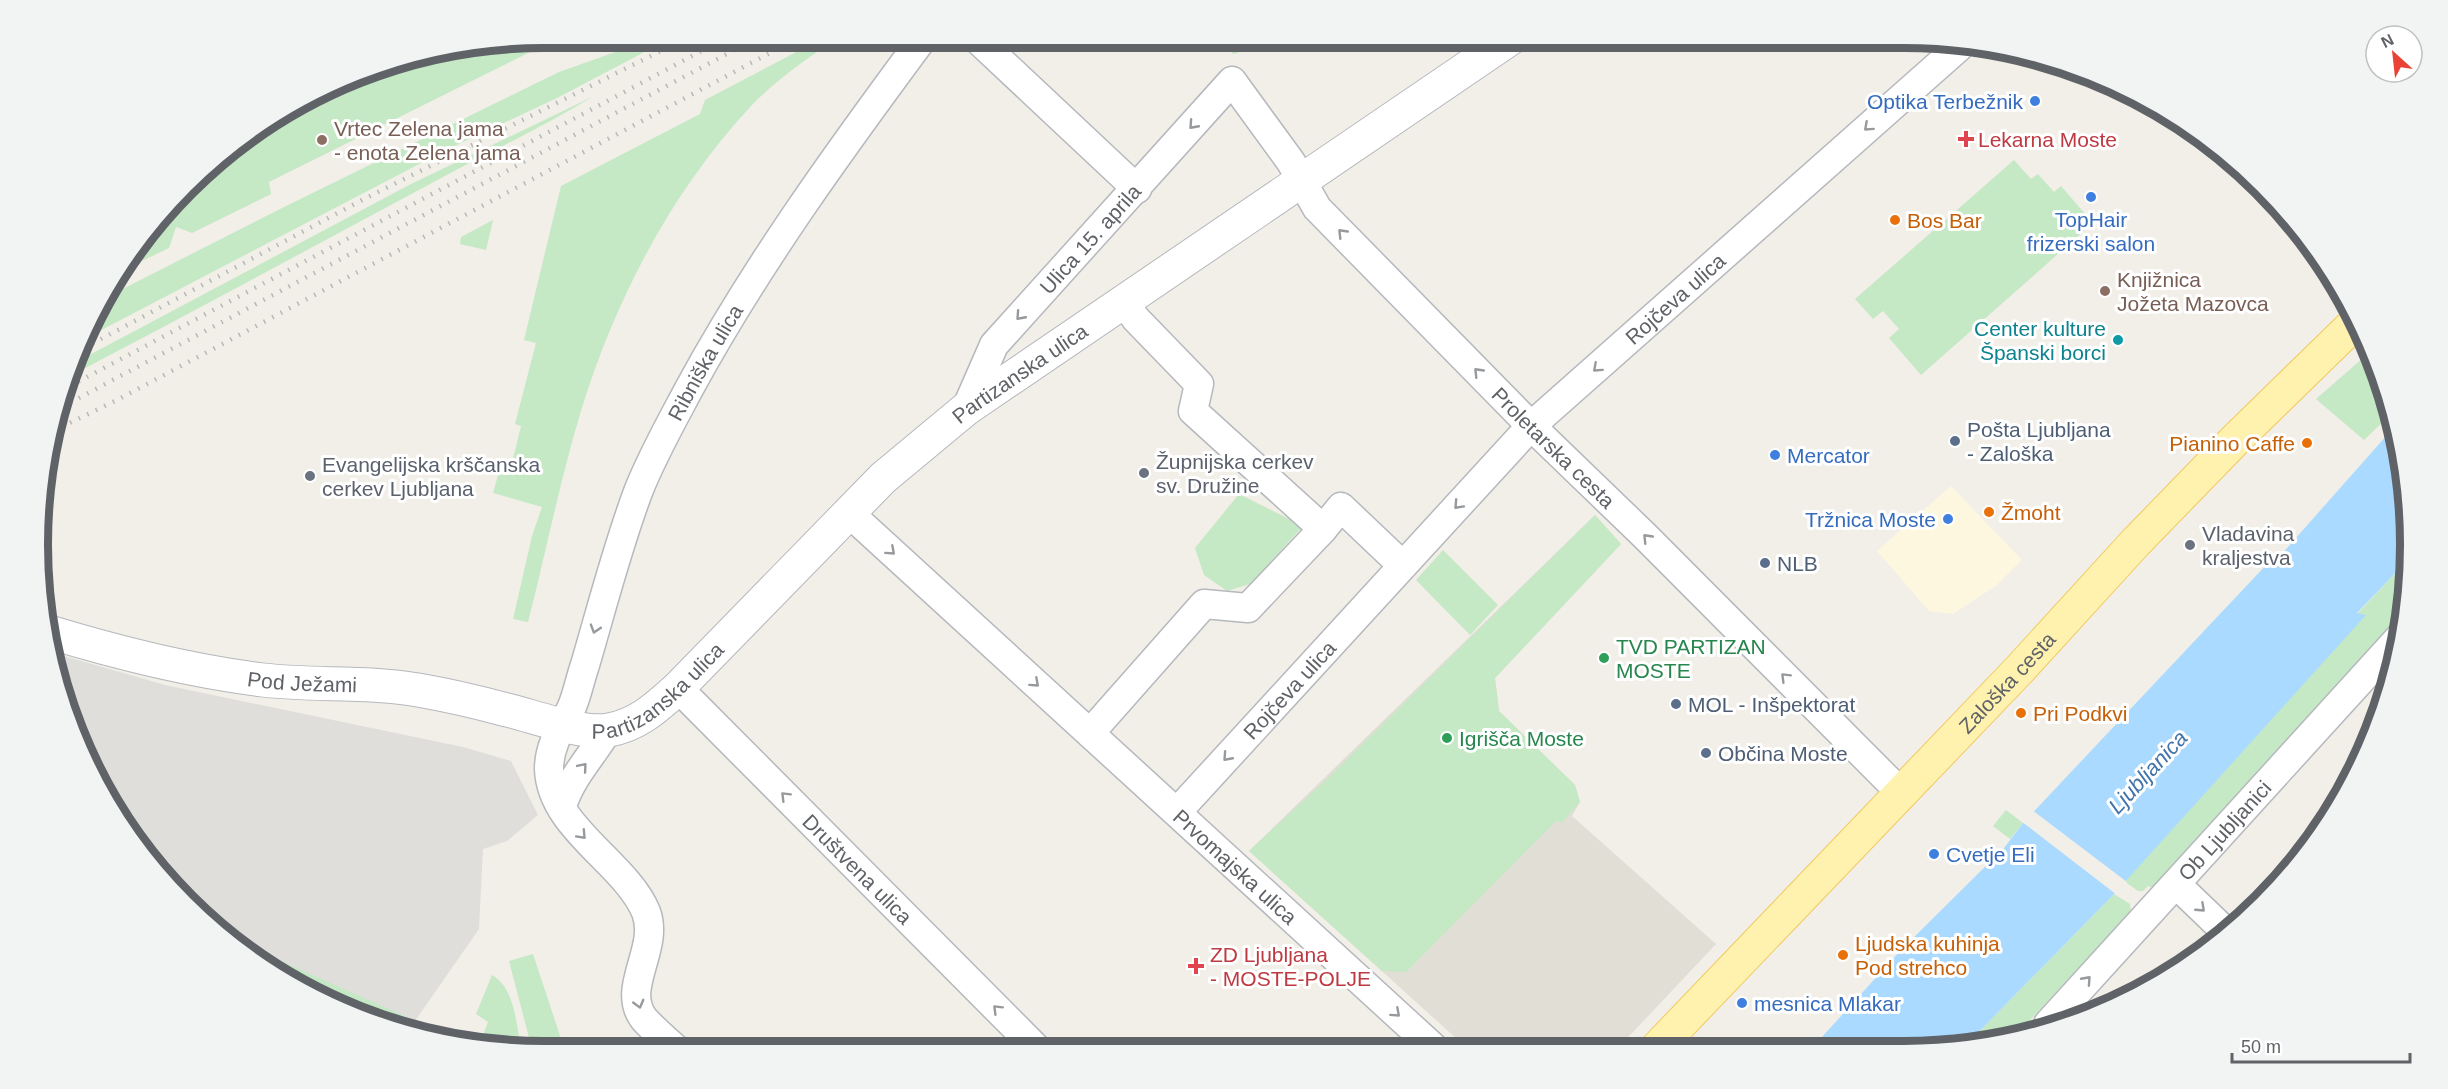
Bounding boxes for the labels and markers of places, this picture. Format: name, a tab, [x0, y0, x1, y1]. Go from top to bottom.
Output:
place label: Optika Terbežnik	[1867, 90, 2023, 113]
marker: Optika Terbežnik	[2028, 94, 2042, 108]
place label: Vrtec Zelena jama - enota Zelena jama	[334, 117, 521, 164]
place label: Lekarna Moste	[1978, 128, 2117, 151]
marker: Lekarna Moste	[1959, 132, 1973, 146]
marker: Vrtec Zelena jama - enota Zelena jama	[315, 133, 329, 147]
marker: TopHair frizerski salon	[2084, 190, 2098, 204]
place label: TopHair frizerski salon	[2027, 208, 2155, 255]
place label: Bos Bar	[1907, 209, 1982, 232]
marker: Bos Bar	[1888, 213, 1902, 227]
place label: Knjižnica Jožeta Mazovca	[2117, 268, 2269, 315]
marker: Knjižnica Jožeta Mazovca	[2098, 284, 2112, 298]
place label: Center kulture Španski borci	[1974, 317, 2106, 364]
marker: Center kulture Španski borci	[2111, 333, 2125, 347]
place label: Pošta Ljubljana - Zaloška	[1967, 418, 2111, 465]
place label: Pianino Caffe	[2169, 432, 2295, 455]
marker: Pošta Ljubljana - Zaloška	[1948, 434, 1962, 448]
marker: Pianino Caffe	[2300, 436, 2314, 450]
place label: Mercator	[1787, 444, 1870, 467]
marker: Mercator	[1768, 448, 1782, 462]
place label: Župnijska cerkev sv. Družine	[1156, 450, 1314, 497]
place label: Evangelijska krščanska cerkev Ljubljana	[322, 453, 541, 500]
marker: Župnijska cerkev sv. Družine	[1137, 466, 1151, 480]
marker: Evangelijska krščanska cerkev Ljubljana	[303, 469, 317, 483]
place label: Žmoht	[2001, 501, 2061, 524]
marker: Žmoht	[1982, 505, 1996, 519]
place label: Tržnica Moste	[1805, 508, 1936, 531]
marker: Tržnica Moste	[1941, 512, 1955, 526]
place label: Vladavina kraljestva	[2202, 522, 2295, 569]
marker: Vladavina kraljestva	[2183, 538, 2197, 552]
place label: NLB	[1777, 552, 1818, 575]
marker: NLB	[1758, 556, 1772, 570]
place label: TVD PARTIZAN MOSTE	[1616, 635, 1766, 682]
marker: TVD PARTIZAN MOSTE	[1597, 651, 1611, 665]
place label: MOL - Inšpektorat	[1688, 693, 1855, 716]
marker: MOL - Inšpektorat	[1669, 697, 1683, 711]
place label: Pri Podkvi	[2033, 702, 2128, 725]
marker: Pri Podkvi	[2014, 706, 2028, 720]
place label: Igrišča Moste	[1459, 727, 1584, 750]
marker: Igrišča Moste	[1440, 731, 1454, 745]
place label: Občina Moste	[1718, 742, 1848, 765]
marker: Občina Moste	[1699, 746, 1713, 760]
place label: Cvetje Eli	[1946, 843, 2035, 866]
marker: Cvetje Eli	[1927, 847, 1941, 861]
place label: Ljudska kuhinja Pod strehco	[1855, 932, 2000, 979]
place label: ZD Ljubljana - MOSTE-POLJE	[1210, 943, 1371, 990]
marker: Ljudska kuhinja Pod strehco	[1836, 948, 1850, 962]
marker: ZD Ljubljana - MOSTE-POLJE	[1187, 957, 1205, 975]
place label: mesnica Mlakar	[1754, 992, 1901, 1015]
marker: mesnica Mlakar	[1735, 996, 1749, 1010]

